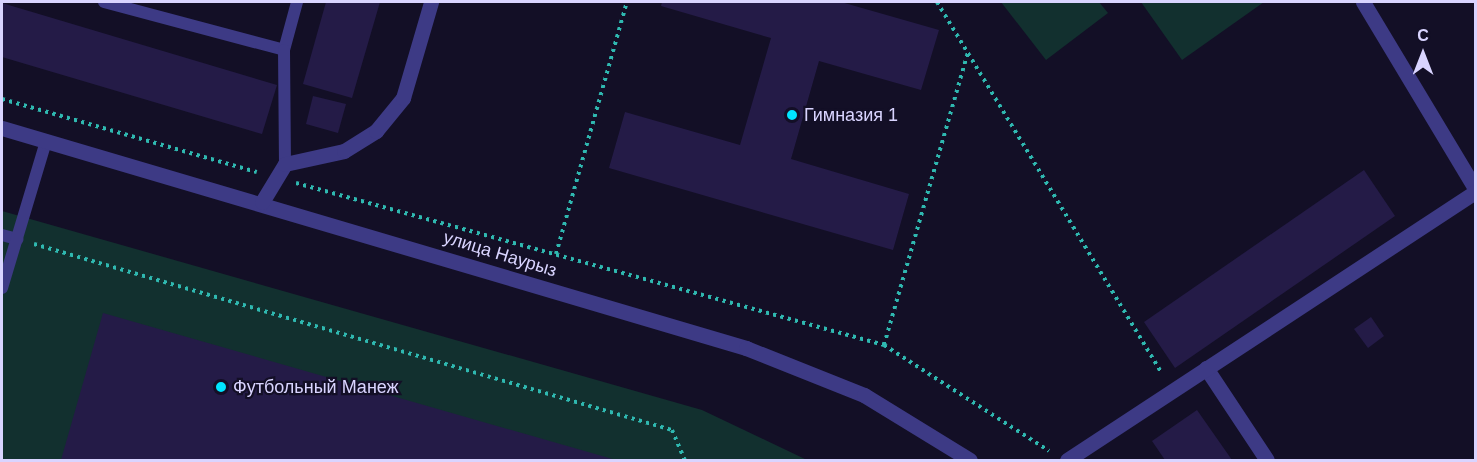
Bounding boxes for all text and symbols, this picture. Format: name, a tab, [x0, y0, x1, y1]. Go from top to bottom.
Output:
north arrow	[1393, 24, 1453, 84]
text: С	[1417, 27, 1429, 44]
place label: Гимназия 1	[804, 104, 898, 126]
marker: Гимназия 1	[785, 108, 799, 122]
street label: улица Наурыз	[441, 227, 559, 281]
place label: Футбольный Манеж	[233, 376, 399, 398]
marker: Футбольный Манеж	[214, 380, 228, 394]

